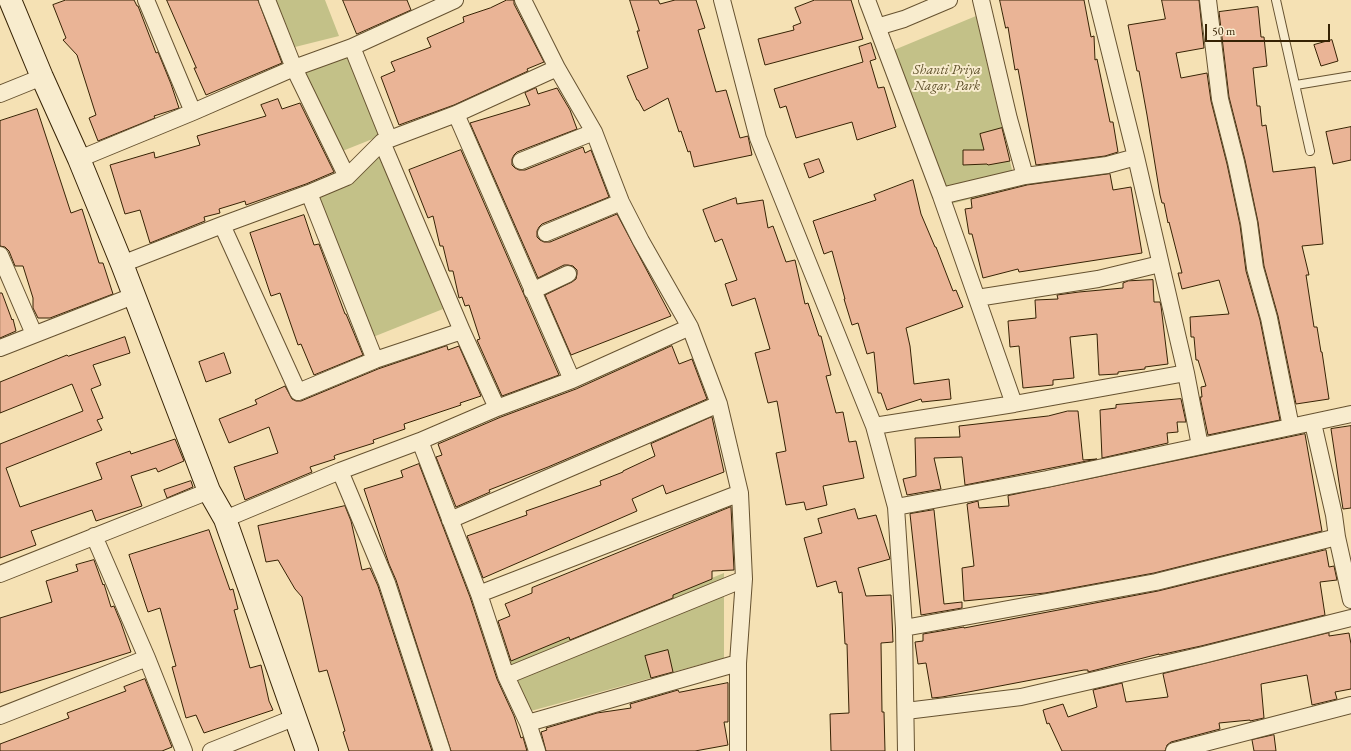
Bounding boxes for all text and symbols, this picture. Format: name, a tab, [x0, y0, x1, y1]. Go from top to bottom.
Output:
scale bar	[1207, 16, 1332, 42]
text: 50 m	[1212, 23, 1235, 39]
park label: Shanti Priya Nagar, Park	[913, 62, 981, 94]

